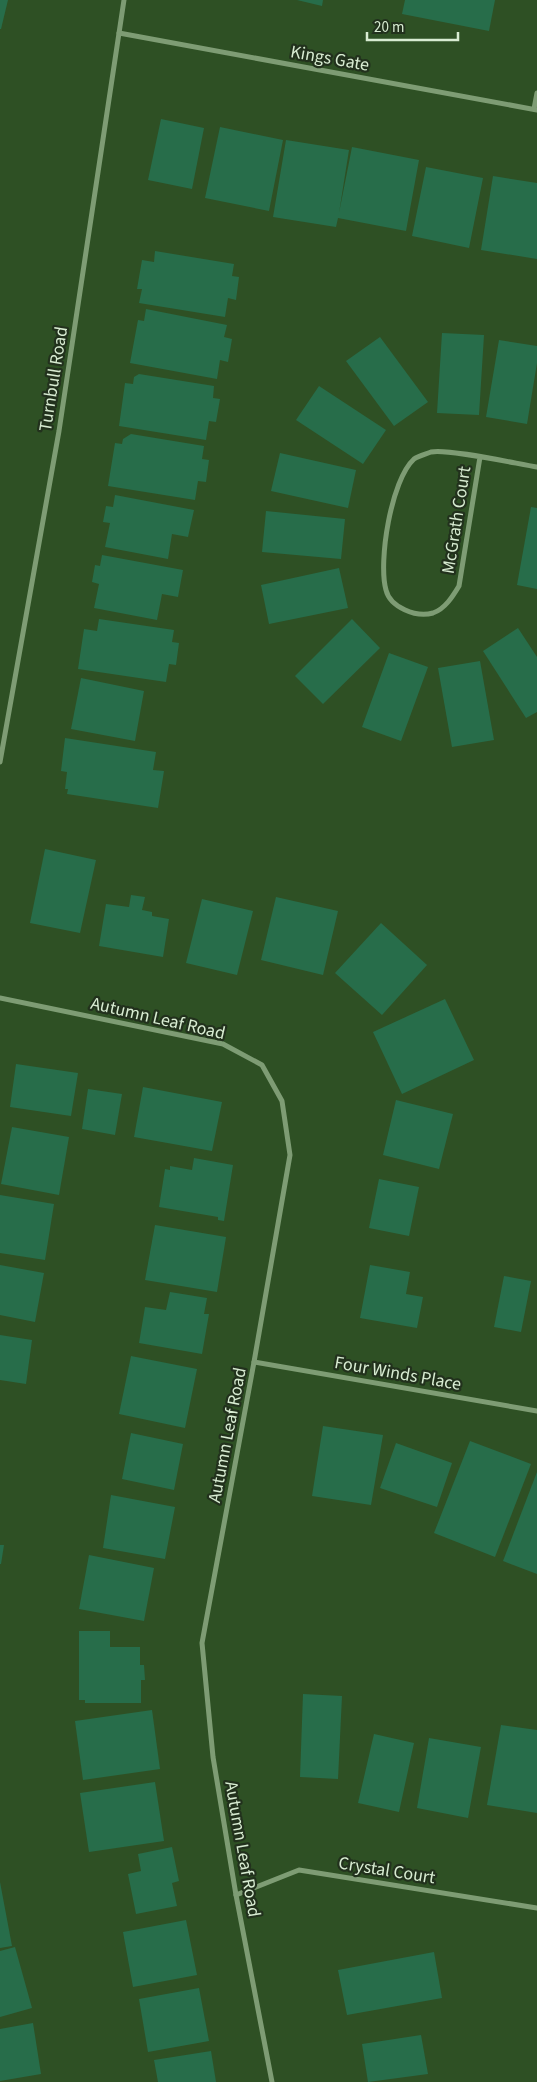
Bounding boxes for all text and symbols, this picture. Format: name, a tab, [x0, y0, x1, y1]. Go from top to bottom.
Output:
scale bar	[367, 10, 458, 42]
text: 20 m	[374, 17, 404, 38]
street label: Kings Gate	[289, 39, 371, 78]
street label: Turnbull Road	[33, 325, 74, 433]
street label: McGrath Court	[436, 464, 477, 576]
street label: Autumn Leaf Road	[88, 991, 228, 1046]
street label: Four Winds Place	[333, 1350, 463, 1397]
street label: Autumn Leaf Road	[202, 1365, 253, 1505]
street label: Autumn Leaf Road	[218, 1779, 267, 1919]
street label: Crystal Court	[337, 1851, 437, 1890]

